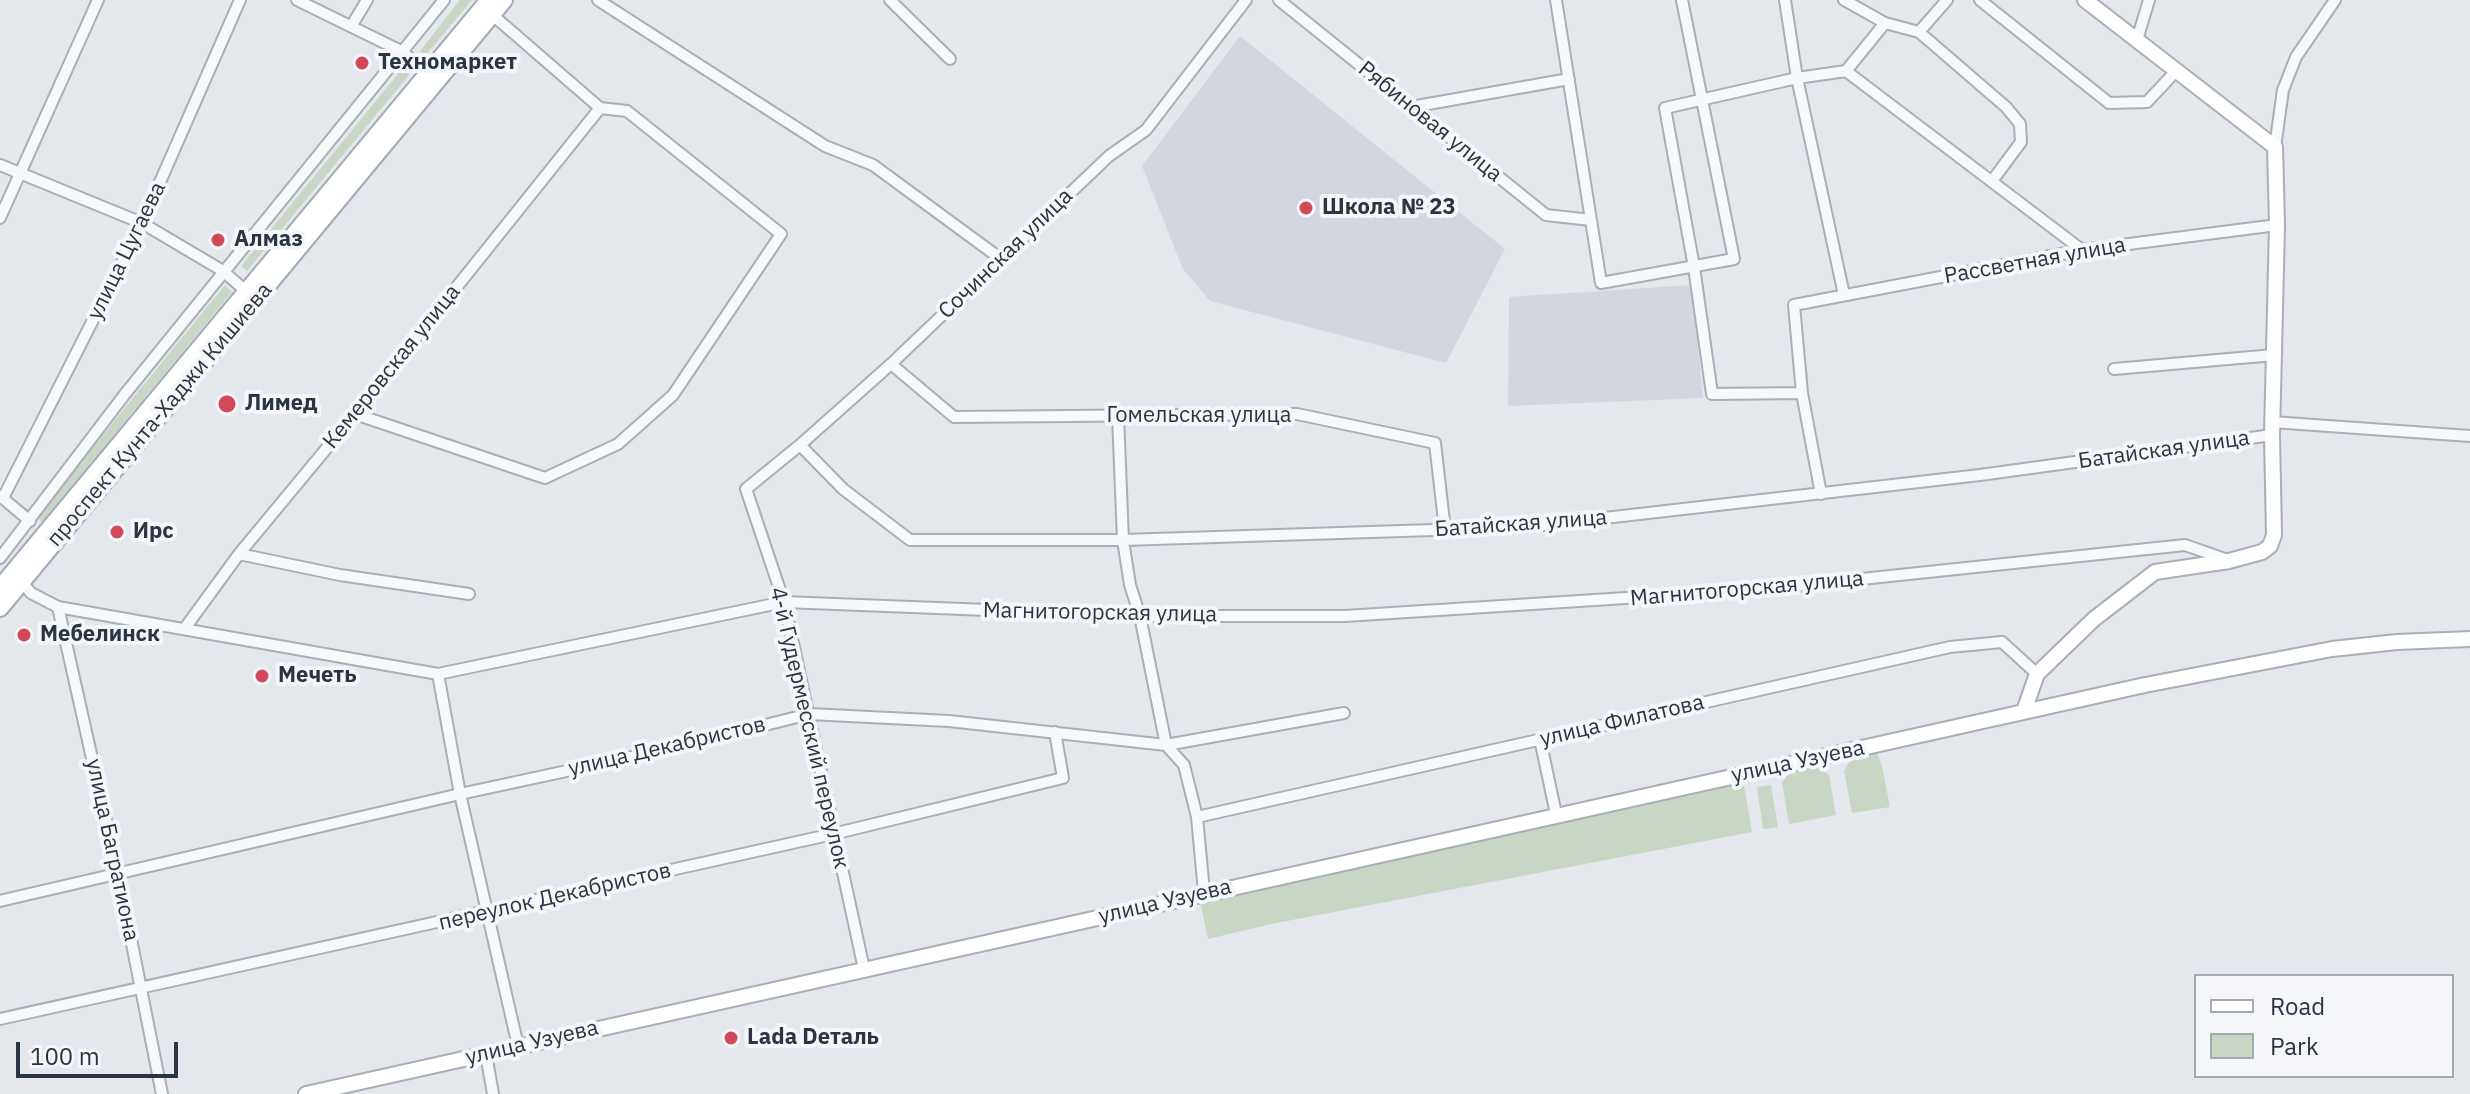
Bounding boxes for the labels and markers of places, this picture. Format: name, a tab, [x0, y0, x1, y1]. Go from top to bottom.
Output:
place label: Техномаркет	[378, 50, 517, 76]
marker: Техномаркет	[353, 54, 371, 72]
place label: Школа № 23	[1322, 195, 1456, 221]
marker: Школа № 23	[1297, 199, 1315, 217]
place label: Алмаз	[234, 227, 303, 253]
marker: Алмаз	[209, 231, 227, 249]
place label: Лимед	[245, 391, 318, 417]
marker: Лимед	[216, 393, 238, 415]
place label: Ирс	[133, 519, 174, 545]
marker: Ирс	[108, 523, 126, 541]
place label: Мебелинск	[40, 622, 160, 648]
marker: Мебелинск	[15, 626, 33, 644]
place label: Мечеть	[278, 663, 357, 689]
marker: Мечеть	[253, 667, 271, 685]
place label: Lada Dеталь	[747, 1025, 879, 1051]
marker: Lada Dеталь	[722, 1029, 740, 1047]

